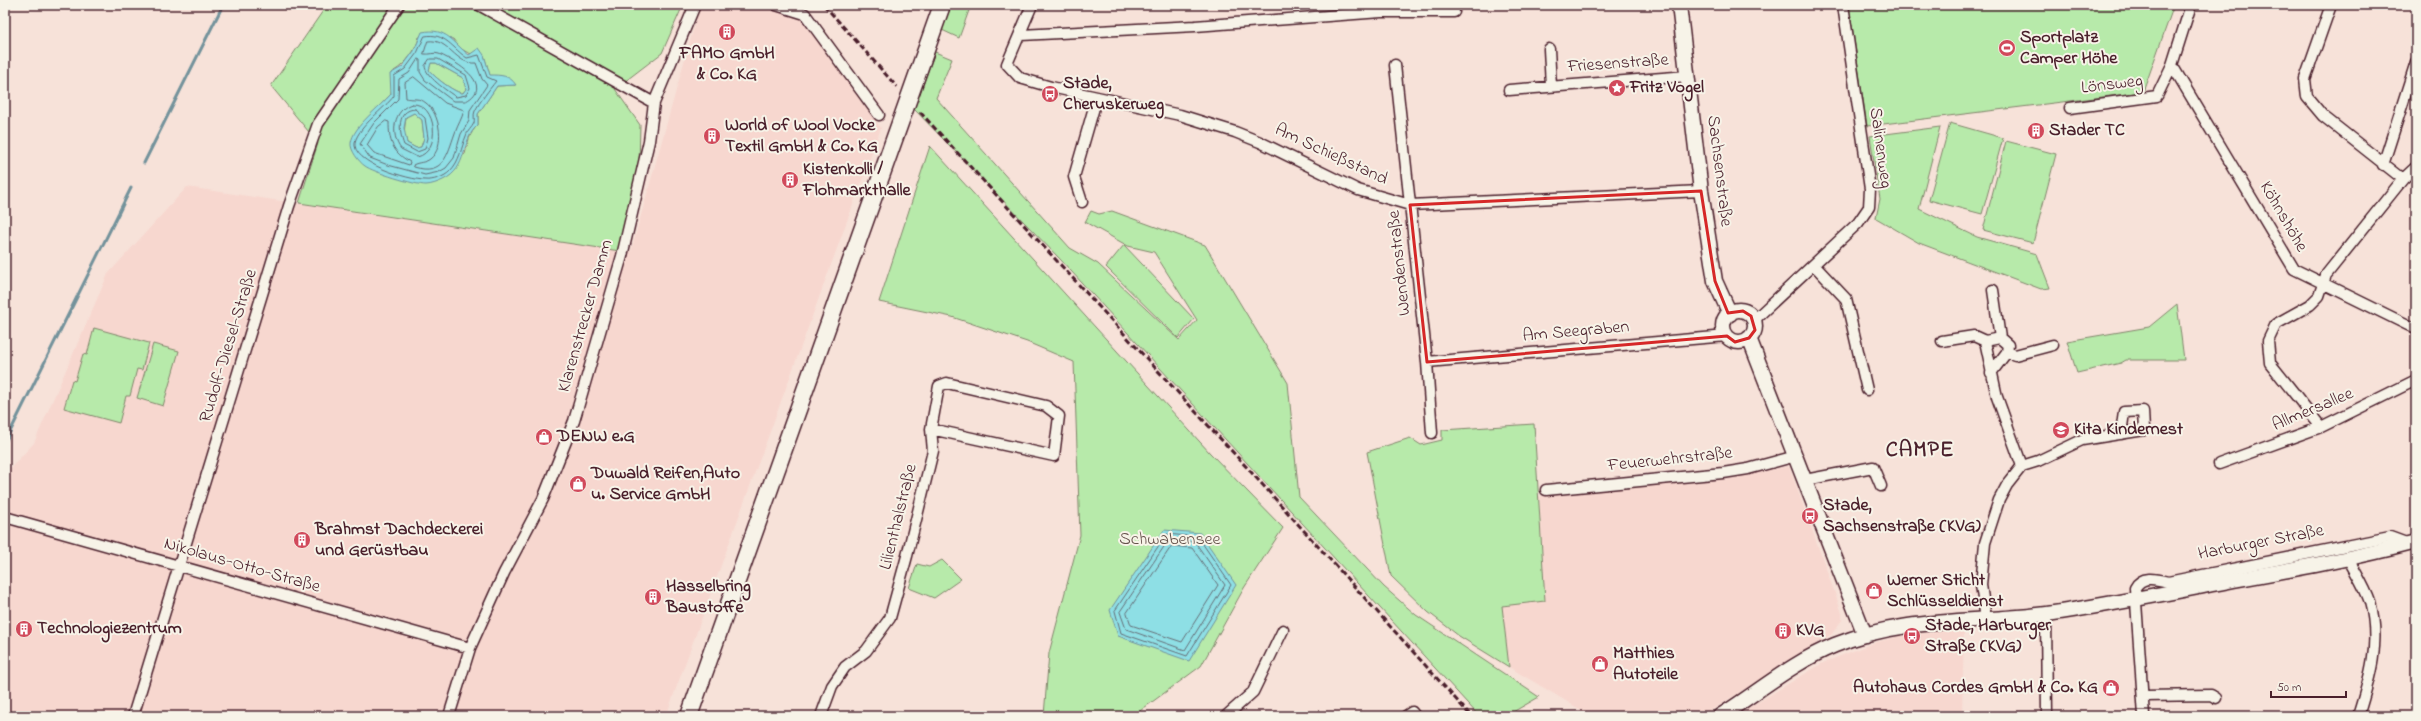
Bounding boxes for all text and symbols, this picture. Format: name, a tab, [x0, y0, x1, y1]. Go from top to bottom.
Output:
building icon: FAMO GmbH & Co. KG	[717, 22, 737, 42]
place label: Sportplatz Camper Höhe	[2020, 25, 2118, 72]
sports icon: Sportplatz Camper Höhe	[1997, 38, 2017, 58]
place label: FAMO GmbH & Co. KG	[678, 41, 775, 88]
street label: Friesenstraße	[1566, 47, 1670, 81]
street label: Lönsweg	[2080, 68, 2144, 103]
place label: Stade, Cheruskerweg	[1063, 71, 1164, 119]
place label: Fritz Vogel	[1629, 75, 1704, 102]
place icon: Fritz Vogel	[1607, 78, 1627, 98]
bus stop icon: Stade, Cheruskerweg	[1040, 84, 1060, 104]
street label: Salinenweg	[1860, 106, 1899, 190]
place label: World of Wool Vocke Textil GmbH & Co. KG	[725, 113, 878, 160]
street label: Sachsenstraße	[1699, 114, 1739, 229]
street label: Am Schießstand	[1270, 117, 1392, 193]
place label: Stader TC	[2049, 118, 2125, 144]
building icon: Stader TC	[2026, 121, 2046, 141]
building icon: World of Wool Vocke Textil GmbH & Co. KG	[702, 126, 722, 146]
place label: Kistenkolli / Flohmarkthalle	[802, 157, 912, 204]
building icon: Kistenkolli / Flohmarkthalle	[780, 170, 800, 190]
street label: Köhnshöhe	[2252, 177, 2314, 258]
street label: Wendenstraße	[1381, 208, 1418, 317]
street label: Klarenstrecker Damm	[552, 237, 620, 395]
street label: Rudolf-Diesel-Straße	[193, 265, 265, 426]
street label: Am Seegraben	[1522, 314, 1631, 351]
street label: Allmersallee	[2268, 381, 2358, 439]
place label: Kita Kindernest	[2074, 417, 2184, 443]
school or university icon: Kita Kindernest	[2051, 420, 2071, 440]
place label: DENW e.G	[556, 424, 635, 450]
shop icon: DENW e.G	[534, 427, 554, 447]
district label: CAMPE	[1886, 435, 1954, 467]
street label: Feuerwehrstraße	[1605, 440, 1735, 480]
street label: Lilienthalstraße	[873, 460, 925, 573]
place label: Duwald Reifen,Auto u. Service GmbH	[590, 461, 740, 508]
shop icon: Duwald Reifen,Auto u. Service GmbH	[568, 474, 588, 494]
place label: Stade, Sachsenstraße (KVG)	[1823, 493, 1981, 540]
bus stop icon: Stade, Sachsenstraße (KVG)	[1800, 506, 1820, 526]
place label: Brahmst Dachdeckerei und Gerüstbau	[314, 517, 483, 564]
street label: Harburger Straße	[2196, 518, 2327, 569]
park label: Schwabensee	[1119, 527, 1222, 553]
building icon: Brahmst Dachdeckerei und Gerüstbau	[292, 530, 312, 550]
street label: Nikolaus-Otto-Straße	[161, 531, 324, 601]
place label: Werner Sticht Schlüsseldienst	[1887, 568, 2004, 615]
place label: Hasselbring Baustoffe	[665, 574, 751, 621]
shop icon: Werner Sticht Schlüsseldienst	[1864, 581, 1884, 601]
building icon: Hasselbring Baustoffe	[643, 587, 663, 607]
place label: Stade, Harburger Straße (KVG)	[1925, 613, 2051, 660]
place label: Technologiezentrum	[37, 616, 182, 643]
place label: KVG	[1796, 618, 1824, 644]
building icon: Technologiezentrum	[14, 619, 34, 639]
building icon: KVG	[1773, 621, 1793, 641]
bus stop icon: Stade, Harburger Straße (KVG)	[1902, 626, 1922, 646]
place label: Matthies Autoteile	[1613, 641, 1679, 688]
shop icon: Matthies Autoteile	[1590, 654, 1610, 674]
scale bar	[2271, 673, 2346, 699]
place label: Autohaus Cordes GmbH & Co. KG	[1853, 675, 2098, 701]
shop icon: Autohaus Cordes GmbH & Co. KG	[2101, 678, 2121, 698]
text: 50 m	[2277, 679, 2301, 697]

